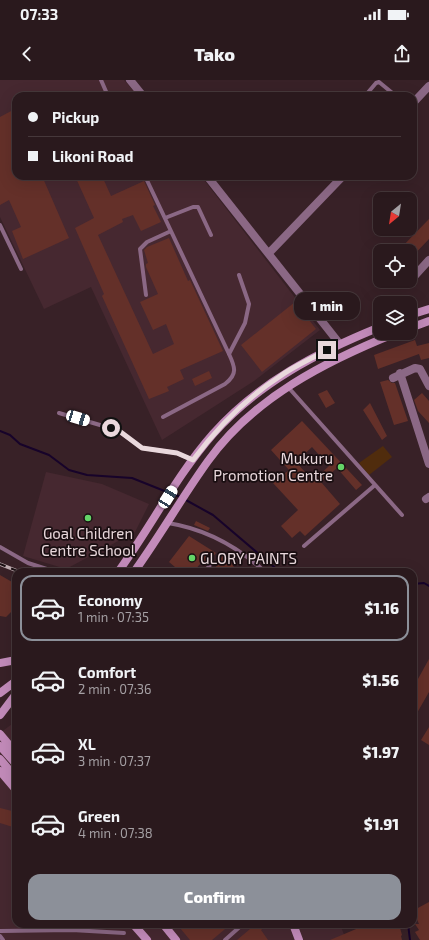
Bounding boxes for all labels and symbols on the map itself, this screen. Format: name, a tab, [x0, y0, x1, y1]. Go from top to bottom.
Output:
north arrow	[373, 192, 417, 236]
callout: 1 min	[294, 292, 360, 320]
route end	[318, 341, 336, 359]
car	[65, 409, 91, 427]
route start	[102, 419, 120, 437]
place label: Mukuru Promotion Centre	[213, 449, 333, 484]
marker: Mukuru Promotion Centre	[336, 462, 346, 472]
car	[157, 484, 179, 510]
marker: Goal Children Centre School	[83, 513, 93, 523]
place label: Goal Children Centre School	[41, 524, 136, 559]
place label: GLORY PAINTS	[200, 549, 297, 567]
marker: GLORY PAINTS	[187, 553, 197, 563]

